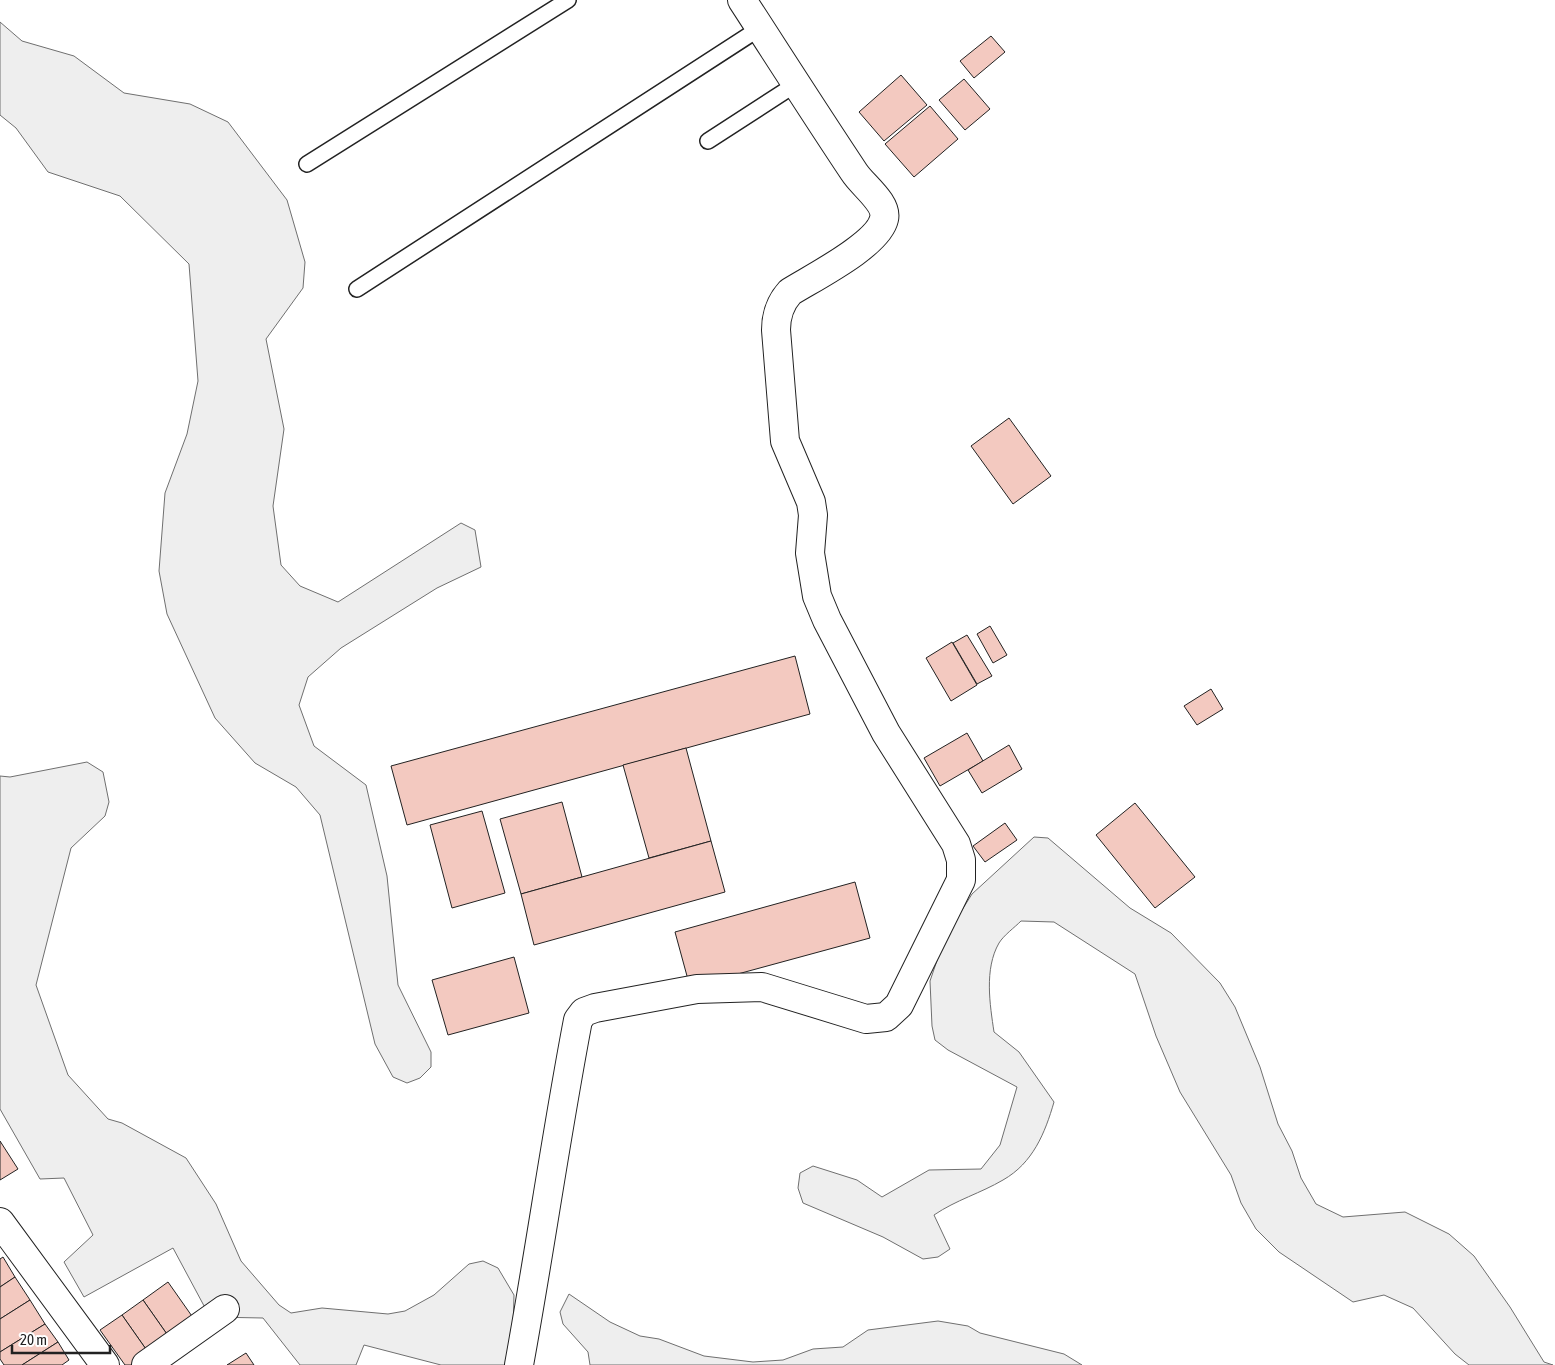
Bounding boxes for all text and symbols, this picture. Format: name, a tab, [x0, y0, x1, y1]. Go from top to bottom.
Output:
scale bar	[12, 1322, 110, 1354]
text: 20 m	[20, 1331, 47, 1348]

